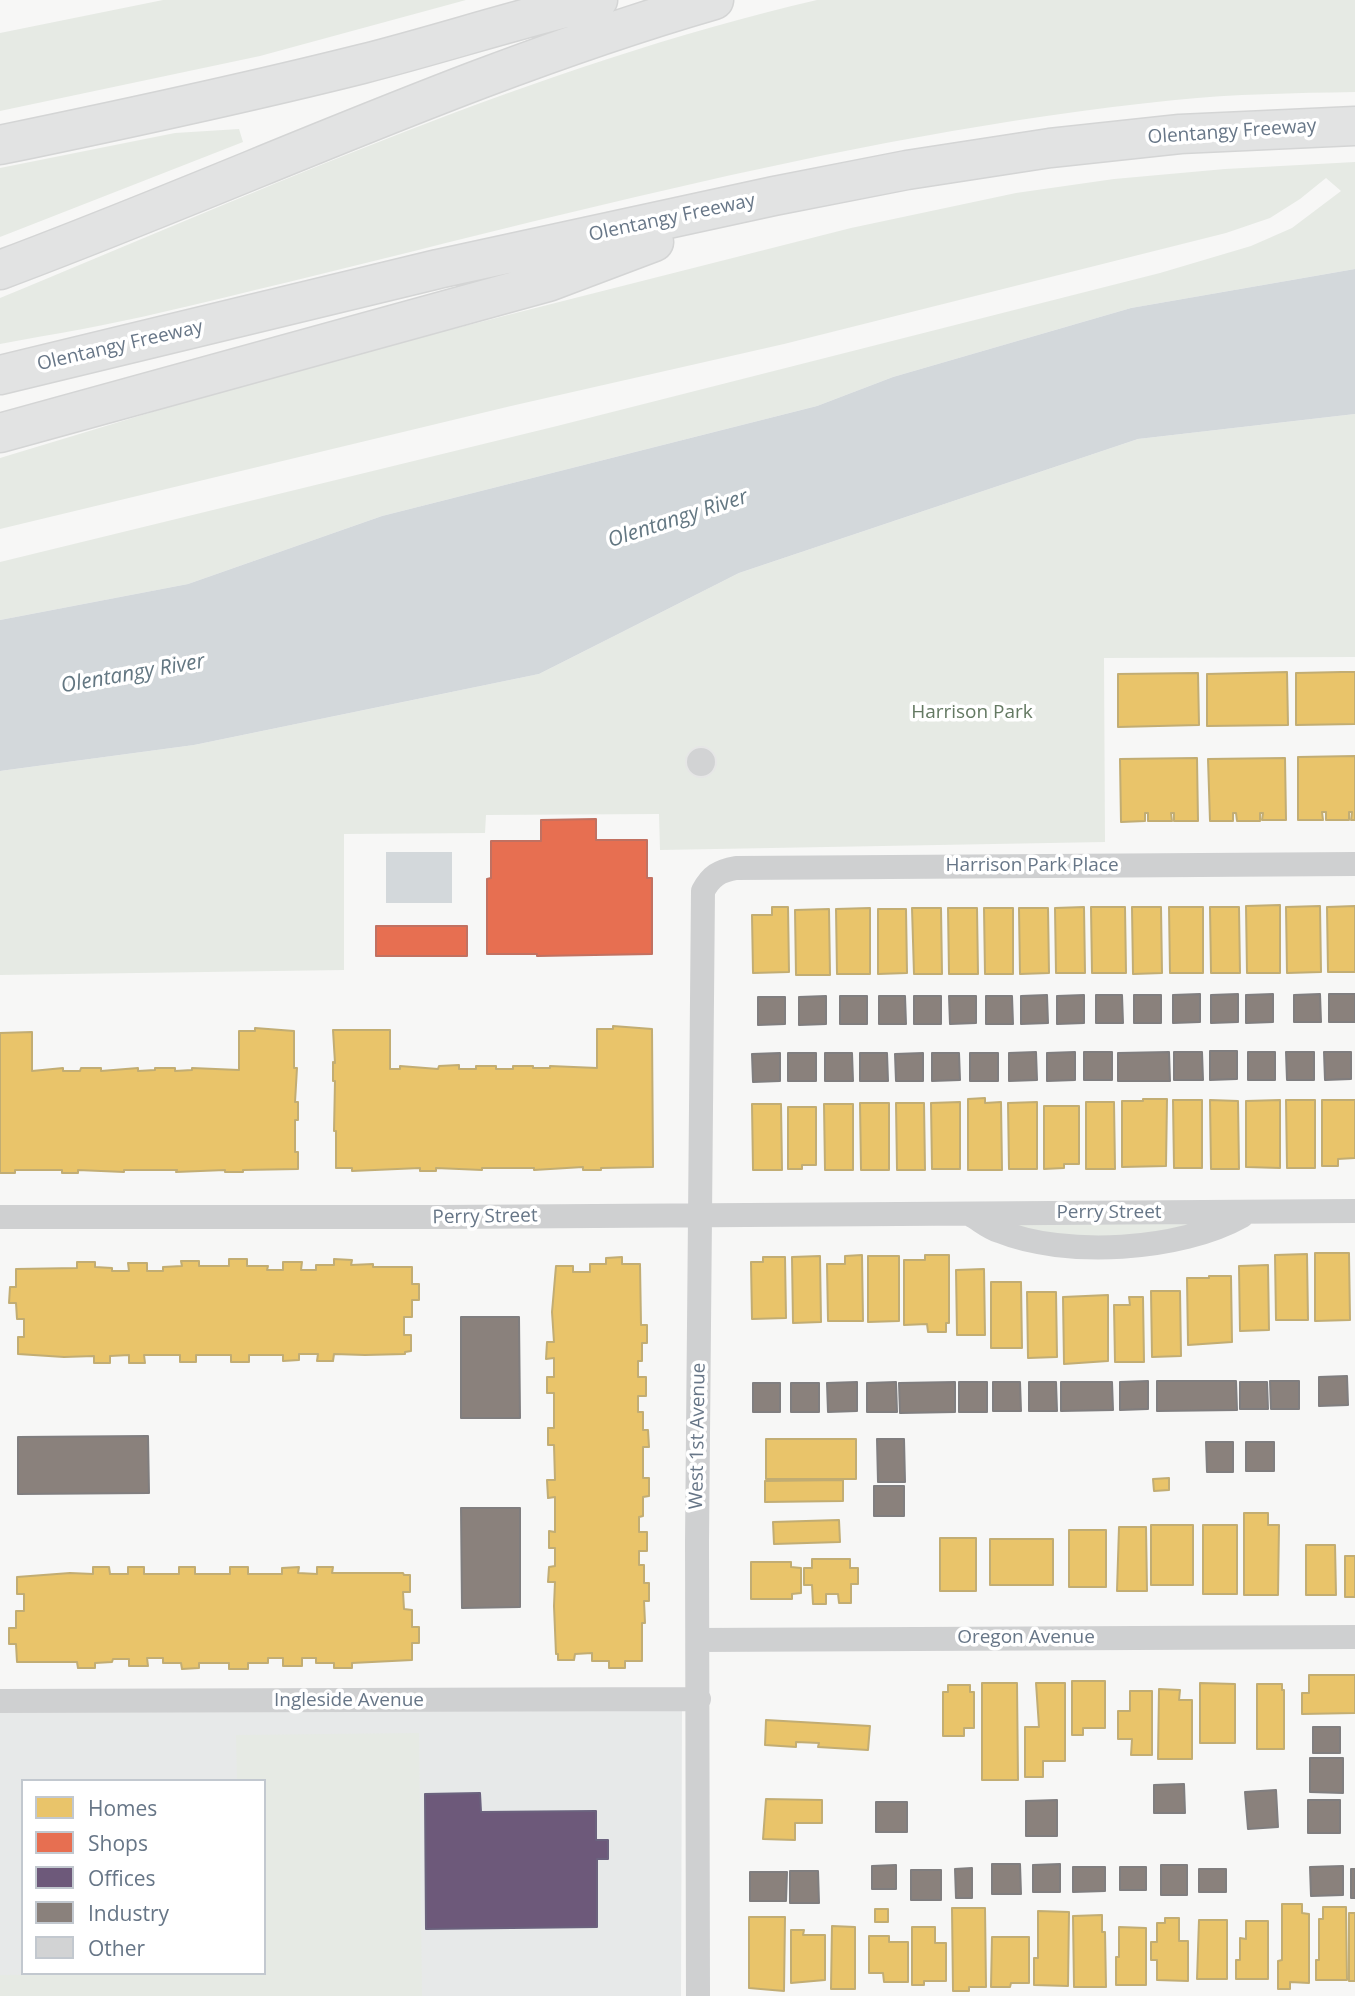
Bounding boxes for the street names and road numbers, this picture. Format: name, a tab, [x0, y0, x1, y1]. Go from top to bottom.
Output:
street label: Olentangy Freeway	[1147, 115, 1317, 149]
street label: Olentangy Freeway	[587, 189, 757, 247]
street label: Olentangy Freeway	[35, 316, 205, 376]
street label: Harrison Park Place	[945, 855, 1119, 877]
street label: Perry Street	[1056, 1202, 1162, 1224]
street label: Perry Street	[432, 1205, 538, 1229]
street label: West 1st Avenue	[685, 1362, 711, 1510]
street label: Oregon Avenue	[957, 1627, 1095, 1649]
street label: Ingleside Avenue	[274, 1690, 424, 1712]

